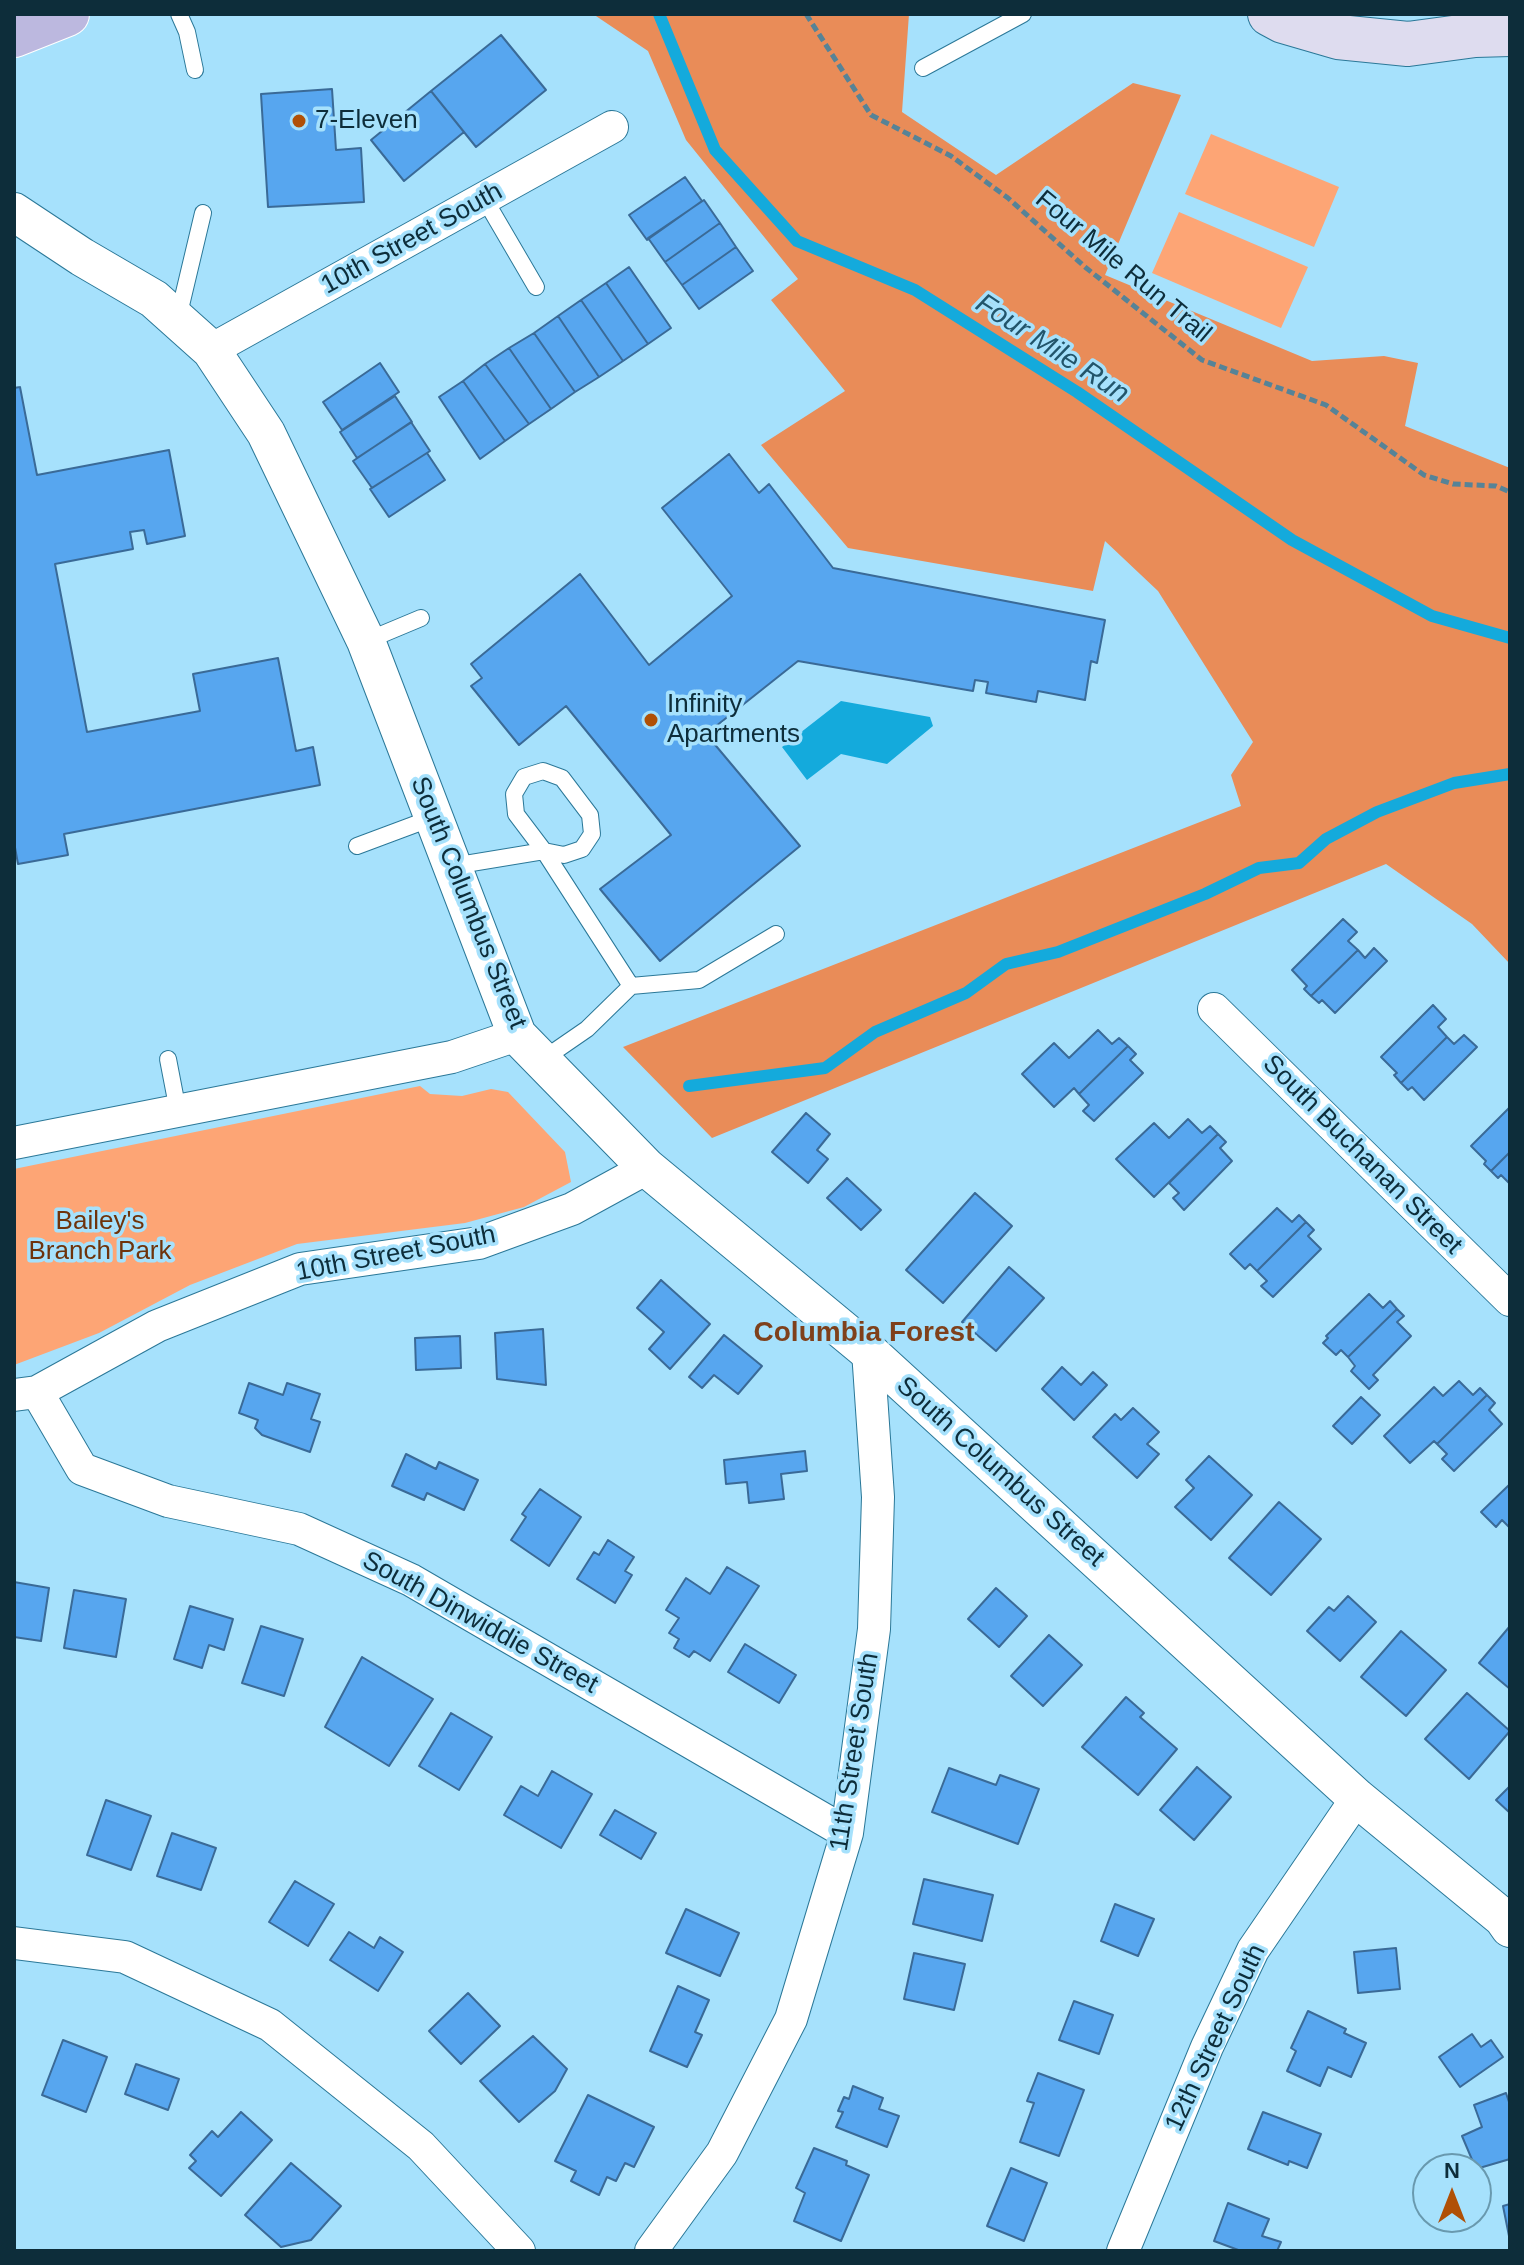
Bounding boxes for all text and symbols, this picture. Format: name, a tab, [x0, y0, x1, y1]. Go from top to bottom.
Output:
place label: 7-Eleven	[315, 105, 418, 137]
marker: 7-Eleven	[290, 112, 308, 130]
street label: 10th Street South	[316, 176, 508, 302]
street label: Four Mile Run Trail	[1029, 184, 1217, 350]
water label: Four Mile Run	[969, 287, 1135, 411]
place label: Infinity Apartments	[667, 689, 800, 750]
marker: Infinity Apartments	[642, 711, 660, 729]
street label: South Columbus Street	[403, 773, 533, 1033]
street label: South Buchanan Street	[1256, 1049, 1468, 1261]
park label: Bailey's Branch Park	[28, 1206, 172, 1268]
street label: 10th Street South	[294, 1219, 498, 1289]
district label: Columbia Forest	[754, 1316, 974, 1350]
street label: South Columbus Street	[890, 1370, 1110, 1574]
street label: South Dinwiddie Street	[357, 1545, 603, 1701]
street label: 11th Street South	[824, 1651, 886, 1853]
street label: 12th Street South	[1159, 1940, 1273, 2136]
north arrow	[1412, 2153, 1492, 2233]
text: N	[1444, 2158, 1460, 2183]

